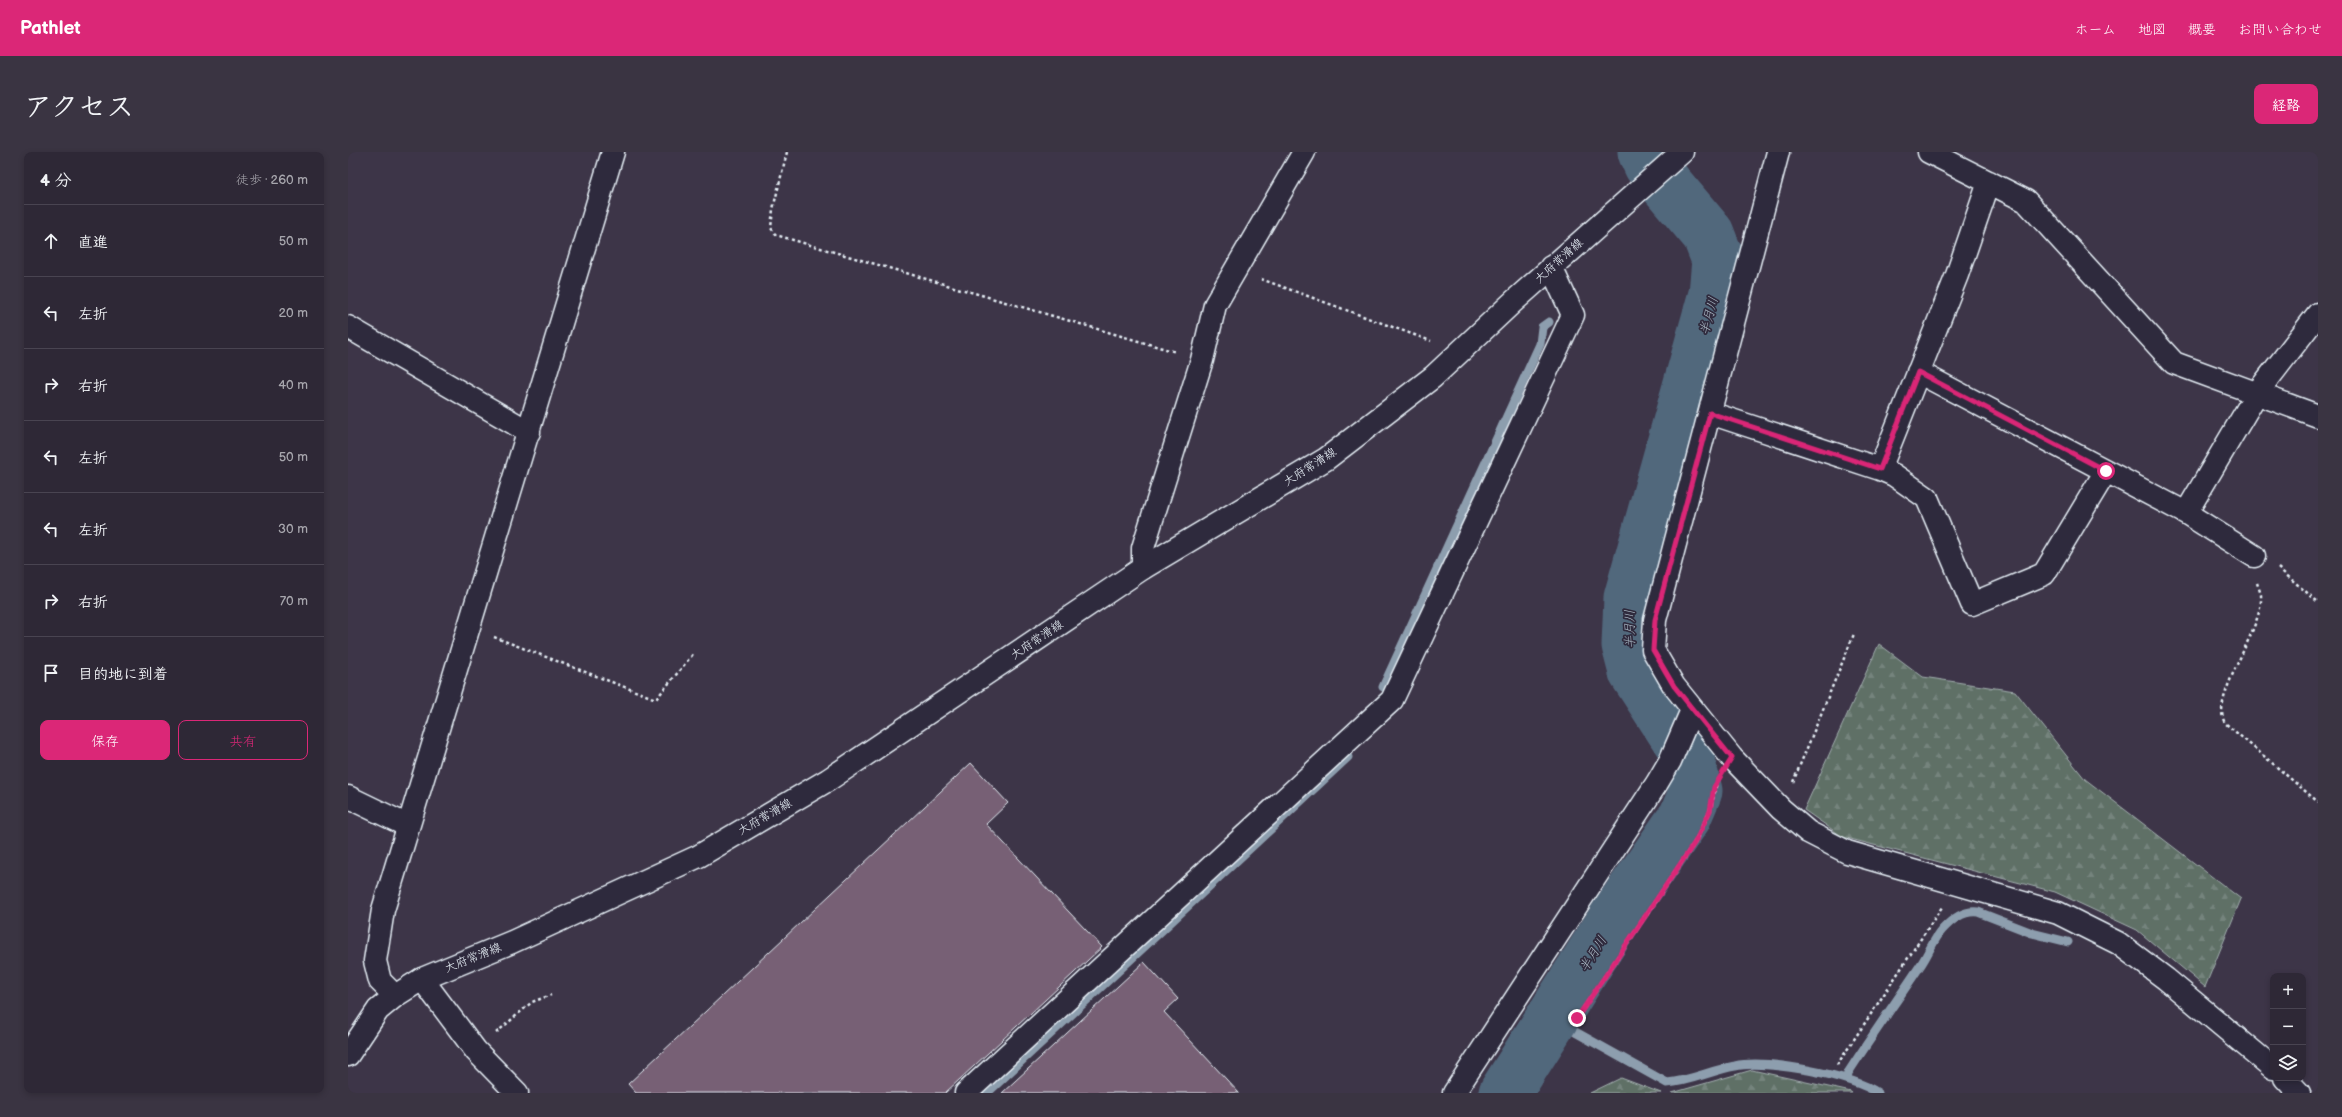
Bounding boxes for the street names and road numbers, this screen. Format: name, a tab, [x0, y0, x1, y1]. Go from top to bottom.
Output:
street label: 大府常滑線	[1532, 235, 1586, 287]
street label: 大府常滑線	[1281, 444, 1339, 490]
street label: 大府常滑線	[1008, 617, 1066, 663]
street label: 大府常滑線	[735, 796, 795, 838]
street label: 大府常滑線	[442, 940, 504, 976]

